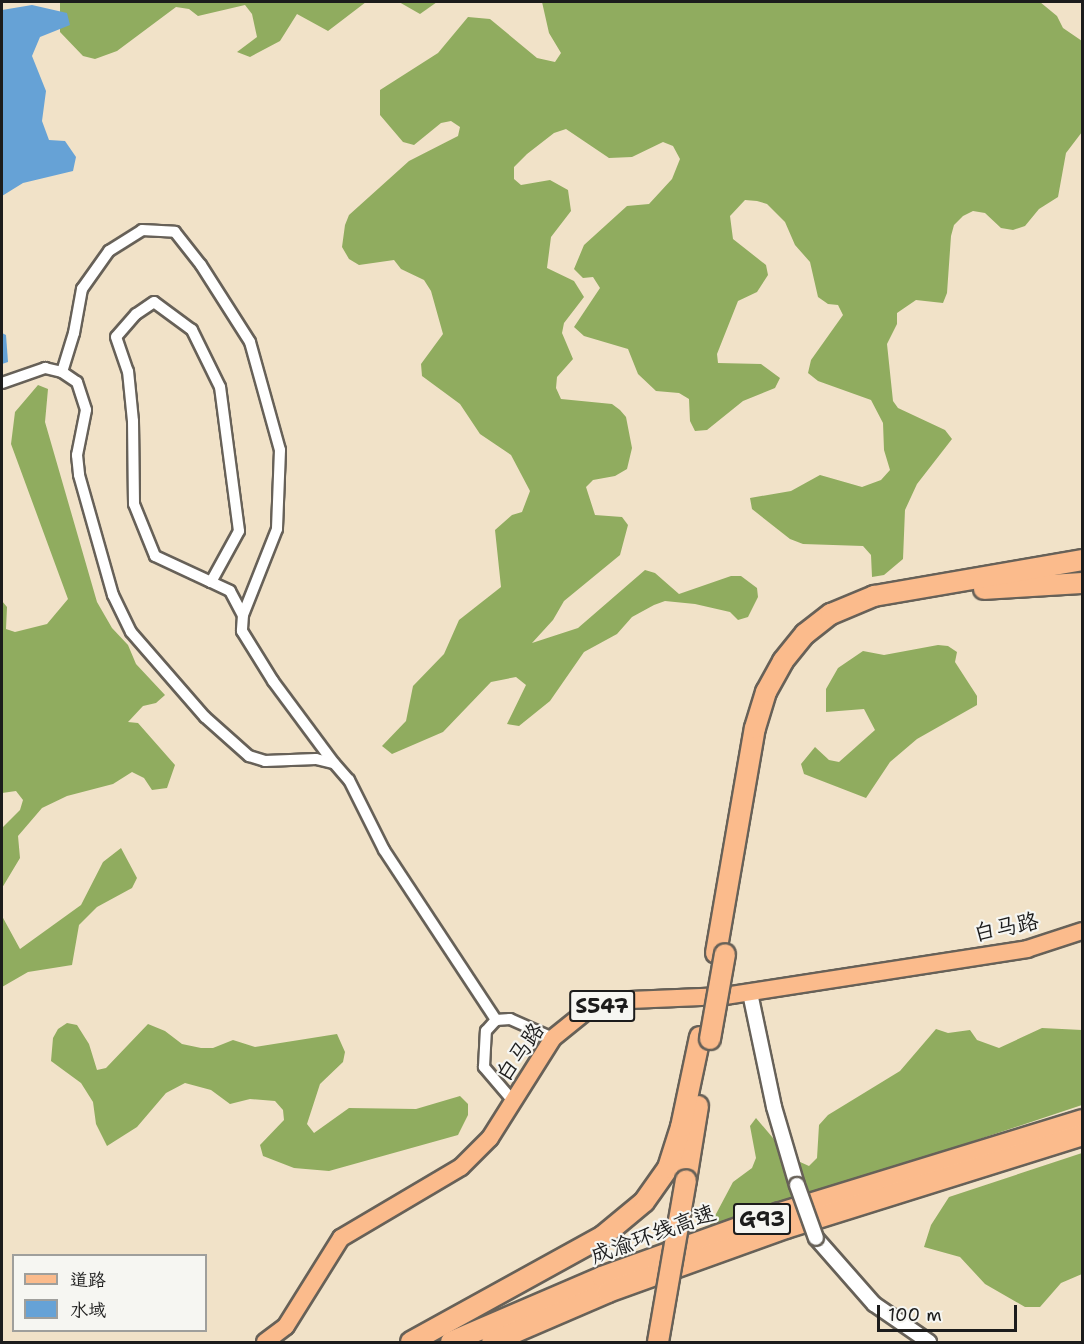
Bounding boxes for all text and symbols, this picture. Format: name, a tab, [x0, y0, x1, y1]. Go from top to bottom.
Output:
street label: 白马路	[971, 907, 1041, 947]
road number: S547	[569, 988, 635, 1024]
street label: 白马路	[490, 1017, 550, 1087]
street label: 成渝环线高速	[586, 1199, 720, 1269]
road number: G93	[732, 1201, 792, 1237]
legend	[12, 1254, 207, 1332]
text: 道路	[70, 1268, 106, 1292]
scale bar	[880, 1293, 1020, 1331]
text: 水域	[70, 1298, 106, 1322]
text: 100 m	[888, 1303, 942, 1327]

